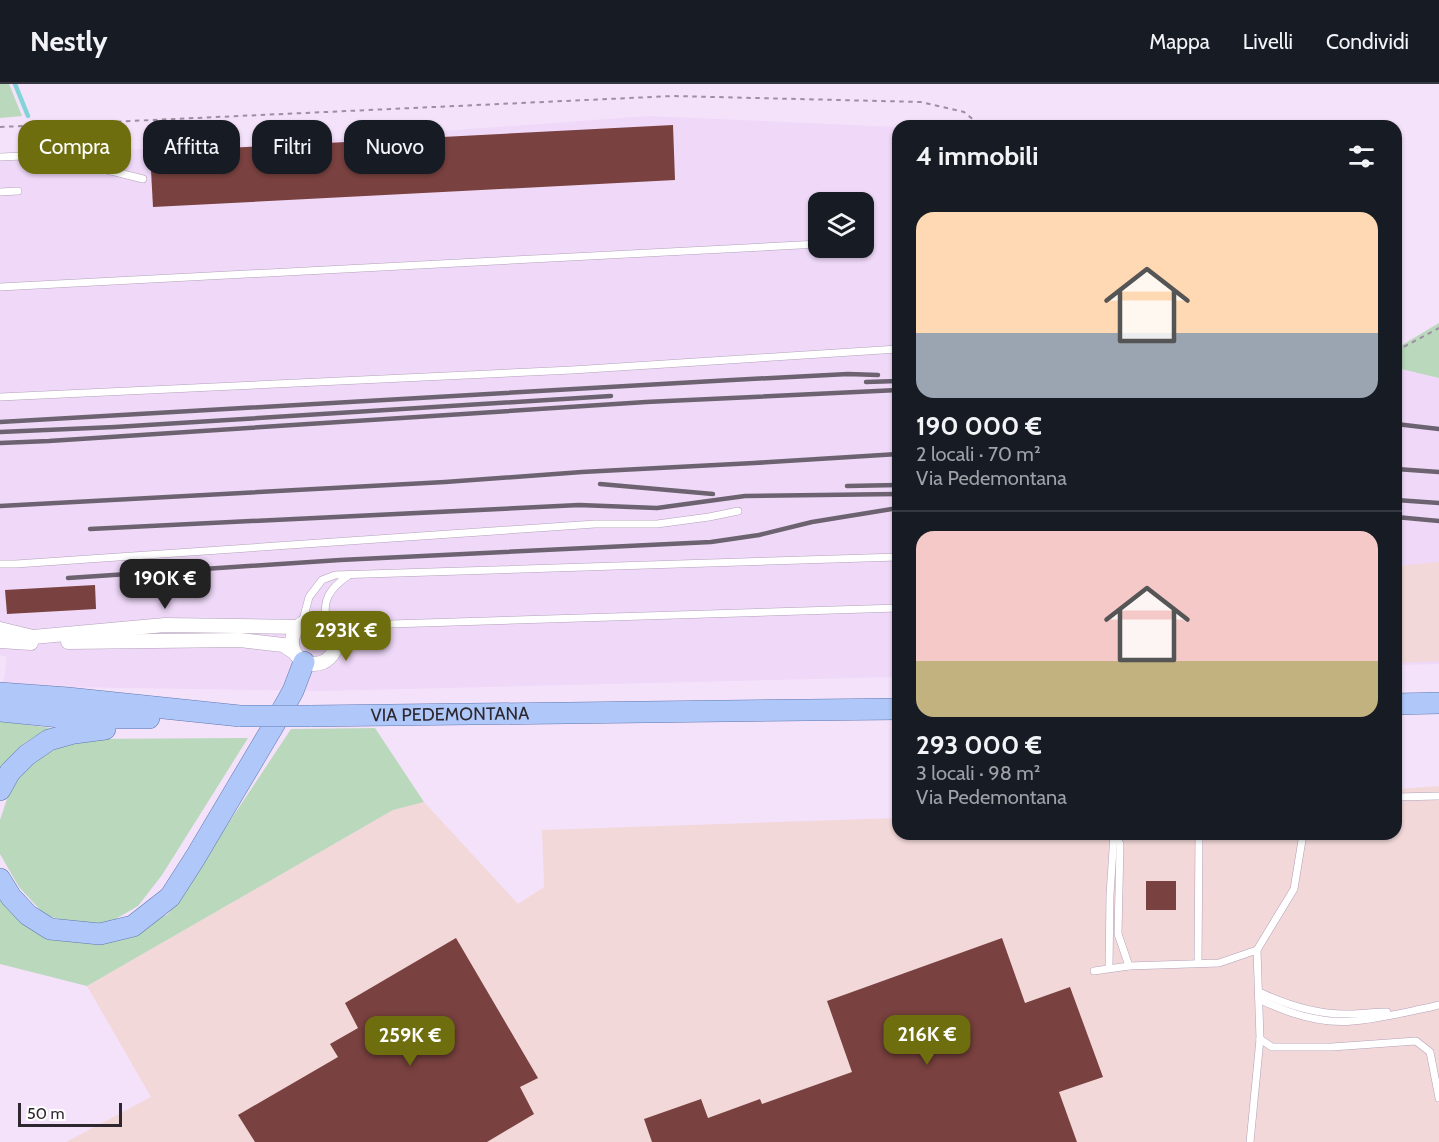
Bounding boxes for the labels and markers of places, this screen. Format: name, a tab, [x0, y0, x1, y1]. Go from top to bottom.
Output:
pin: 190K €	[116, 559, 214, 610]
pin: 293K €	[297, 611, 395, 662]
pin: 216K €	[878, 1015, 976, 1066]
pin: 259K €	[361, 1016, 459, 1067]

